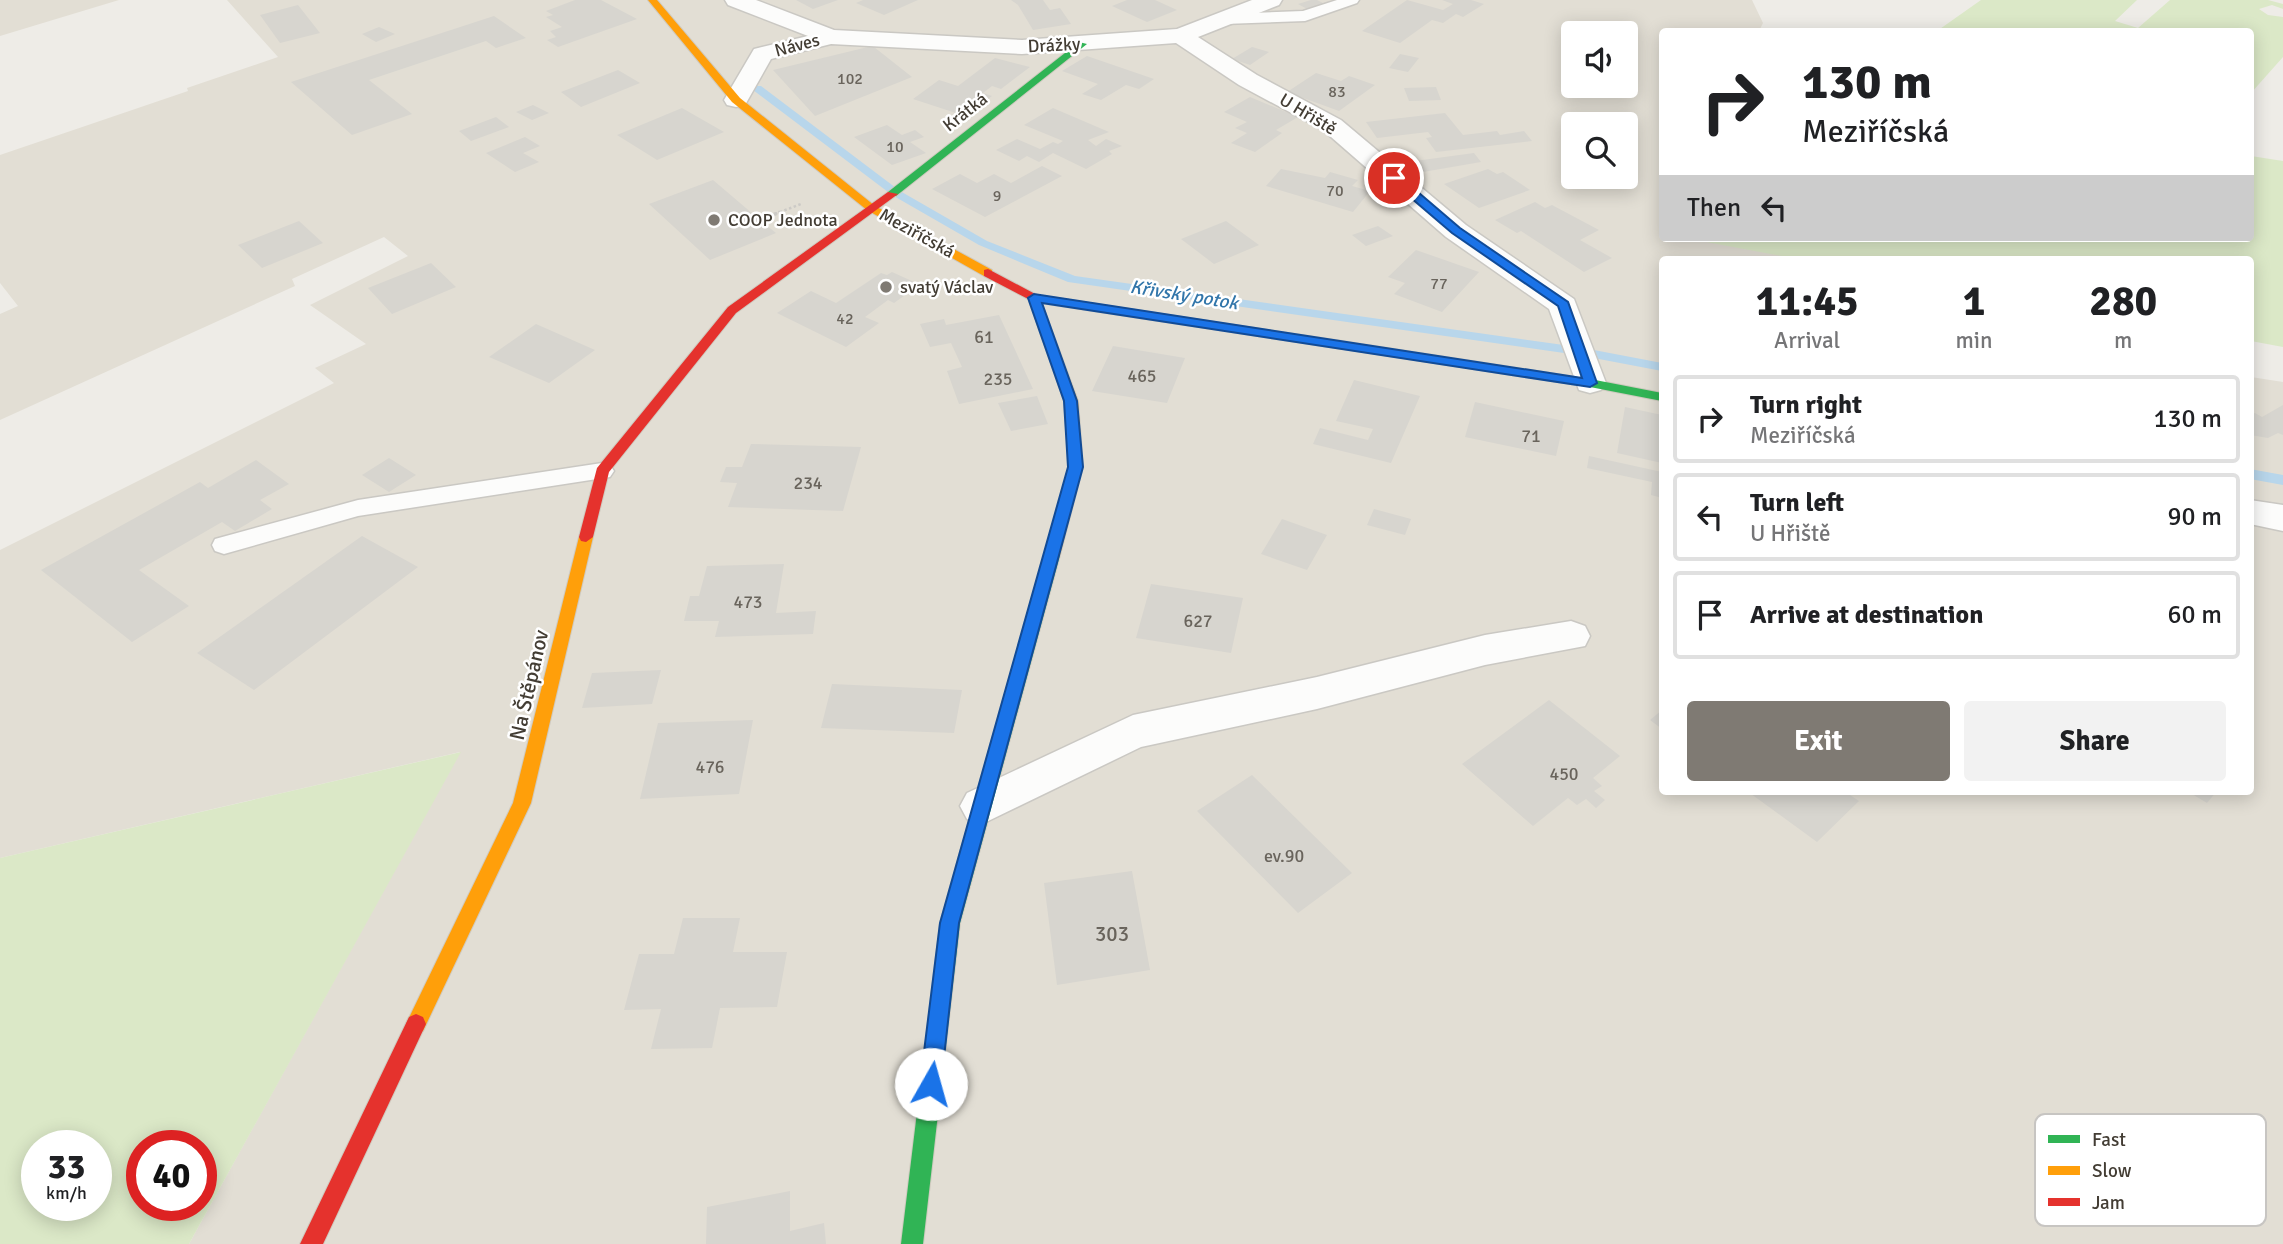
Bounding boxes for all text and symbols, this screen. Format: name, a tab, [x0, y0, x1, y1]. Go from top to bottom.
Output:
map controls	[1561, 21, 1638, 189]
button: sound	[1561, 21, 1638, 98]
street label: Náves	[772, 28, 822, 62]
street label: Drážky	[1027, 33, 1082, 57]
text: 130 m	[1802, 52, 1932, 112]
icon: right	[1687, 56, 1778, 147]
house number: 102	[837, 69, 863, 89]
house number: 83	[1328, 82, 1346, 102]
street label: Krátká	[938, 88, 992, 136]
street label: U Hřiště	[1275, 88, 1341, 140]
button: search	[1561, 112, 1638, 189]
text: Meziříčská	[1802, 112, 1949, 151]
house number: 10	[886, 137, 904, 157]
pin	[1364, 148, 1424, 208]
icon: arrive	[1375, 159, 1413, 197]
house number: 70	[1326, 181, 1344, 201]
house number: 9	[993, 186, 1001, 206]
icon: left	[1755, 189, 1793, 227]
text: Then	[1687, 192, 1741, 224]
street label: Meziříčská	[875, 203, 959, 263]
place label: COOP Jednota	[728, 209, 838, 231]
marker: COOP Jednota	[706, 212, 722, 228]
house number: 77	[1430, 274, 1448, 294]
water label: Křivský potok	[1128, 275, 1241, 316]
place label: svatý Václav	[900, 276, 994, 298]
text: 11:45	[1756, 276, 1859, 327]
text: 1	[1963, 276, 1985, 327]
text: 280	[2089, 276, 2157, 327]
marker: svatý Václav	[878, 279, 894, 295]
house number: 42	[836, 309, 854, 329]
house number: 61	[974, 326, 994, 348]
text: Arrival	[1774, 326, 1840, 355]
text: min	[1955, 326, 1993, 355]
text: m	[2114, 326, 2132, 355]
house number: 465	[1127, 365, 1157, 387]
house number: 235	[983, 368, 1013, 390]
text: Turn right	[1750, 389, 1862, 421]
icon: right	[1691, 400, 1729, 438]
text: 130 m	[2153, 403, 2222, 435]
text: Meziříčská	[1750, 421, 1856, 450]
house number: 71	[1521, 425, 1541, 447]
house number: 234	[793, 472, 823, 494]
text: Turn left	[1750, 487, 1844, 519]
icon: left	[1691, 498, 1729, 536]
text: 90 m	[2167, 501, 2222, 533]
text: U Hřiště	[1750, 519, 1830, 548]
house number: 473	[733, 591, 763, 613]
icon: arrive	[1691, 596, 1729, 634]
text: Arrive at destination	[1750, 599, 1983, 631]
text: 60 m	[2167, 599, 2222, 631]
house number: 627	[1183, 610, 1213, 632]
street label: Na Štěpánov	[504, 627, 554, 743]
button: Exit	[1687, 701, 1950, 781]
button: Share	[1964, 701, 2226, 781]
house number: 476	[695, 756, 725, 778]
house number: 450	[1549, 763, 1579, 785]
house number: ev.90	[1264, 845, 1304, 867]
house number: 303	[1095, 921, 1129, 947]
position arrow	[894, 1047, 968, 1121]
legend	[2035, 1114, 2266, 1226]
text: Fast	[2092, 1128, 2126, 1152]
speed limit sign: 40	[126, 1130, 217, 1221]
text: 33	[48, 1145, 85, 1188]
text: Slow	[2092, 1159, 2132, 1183]
text: km/h	[46, 1182, 87, 1204]
text: Jam	[2092, 1191, 2125, 1215]

